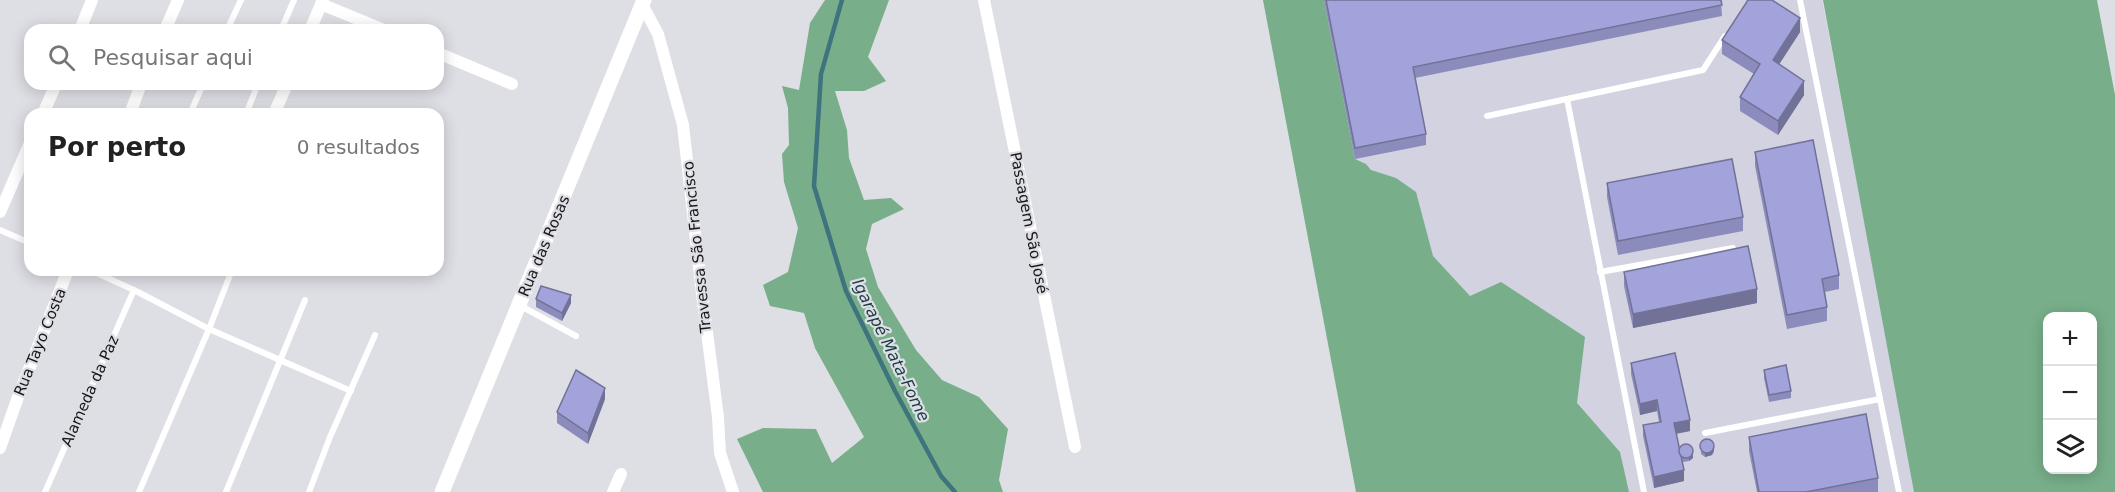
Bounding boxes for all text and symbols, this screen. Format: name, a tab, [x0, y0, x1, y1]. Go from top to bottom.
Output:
search box	[24, 24, 444, 90]
icon: search	[45, 41, 78, 74]
text: Pesquisar aqui	[93, 45, 253, 70]
text: Por perto	[48, 132, 186, 162]
text: 0 resultados	[297, 135, 420, 159]
street label: Passagem São José	[1006, 151, 1052, 295]
street label: Travessa São Francisco	[679, 160, 715, 335]
street label: Rua das Rosas	[515, 192, 574, 299]
water label: Igarapé Mata-Fome	[848, 276, 934, 424]
street label: Rua Tayo Costa	[10, 286, 70, 398]
map controls	[2043, 312, 2097, 474]
button: +	[2043, 312, 2097, 366]
street label: Alameda da Paz	[57, 332, 123, 449]
button: −	[2043, 366, 2097, 420]
button: layers	[2043, 420, 2097, 474]

